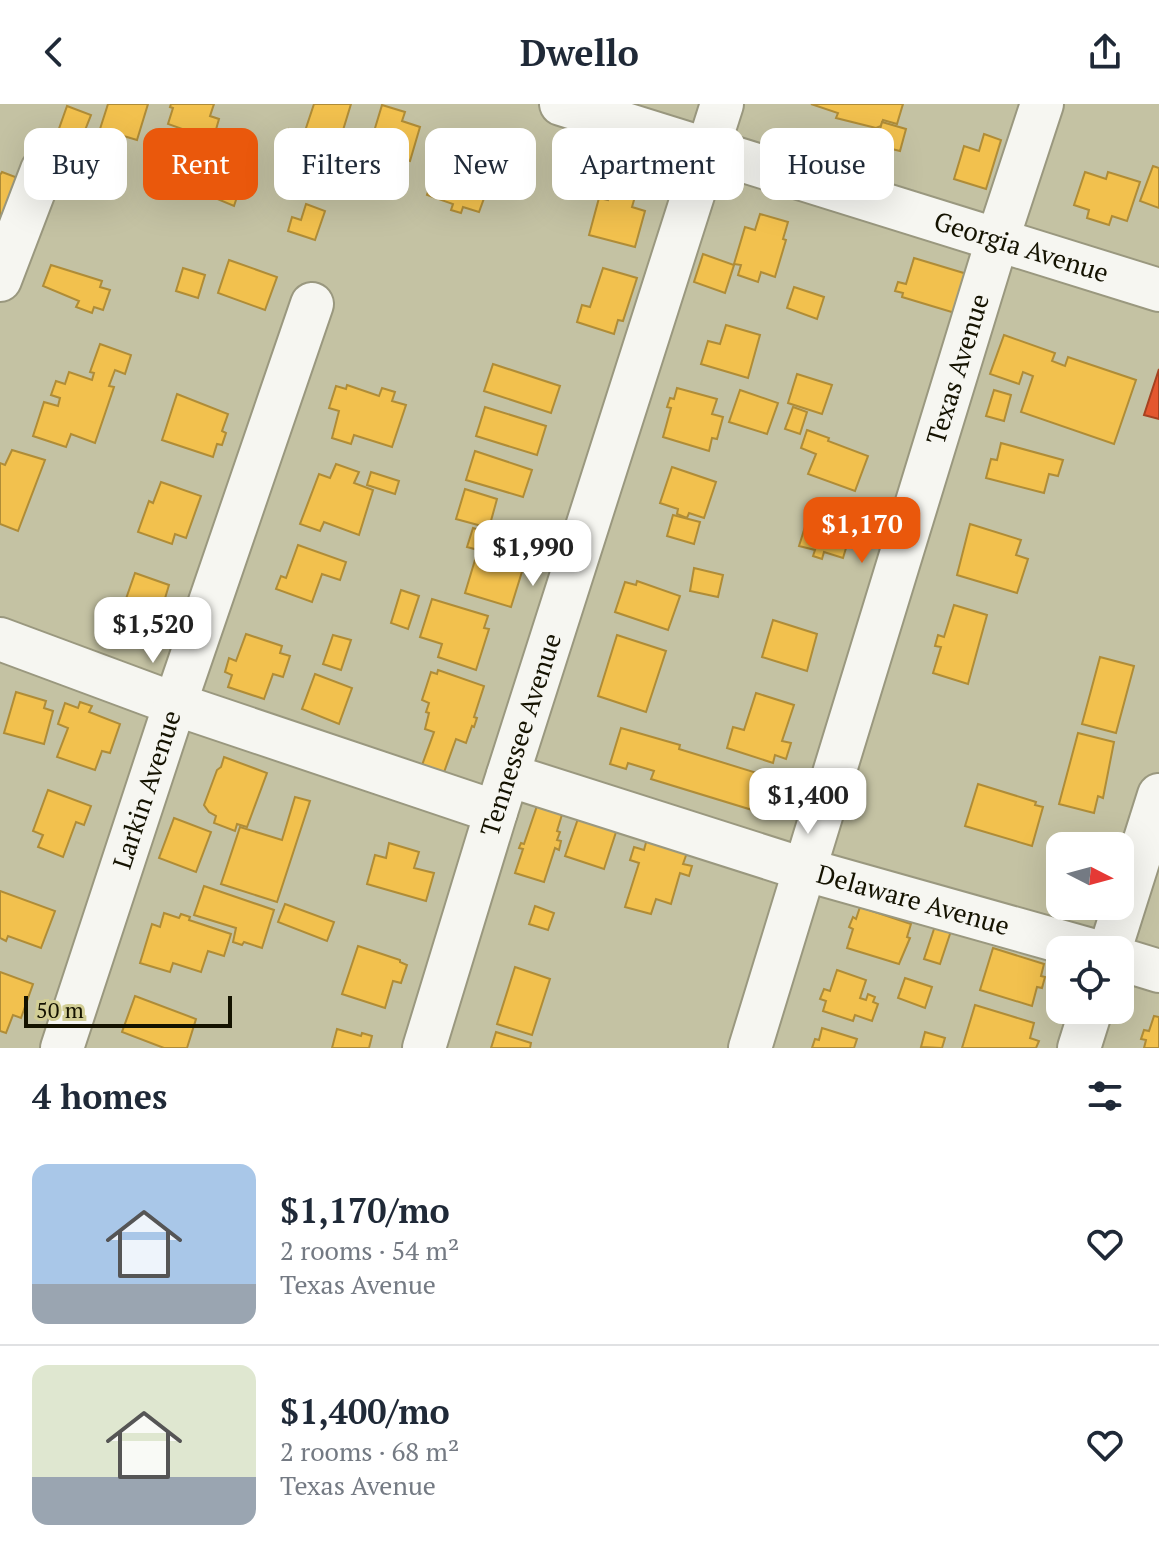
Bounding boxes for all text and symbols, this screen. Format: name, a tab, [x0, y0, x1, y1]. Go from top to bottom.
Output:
text: Dwello	[520, 29, 639, 76]
icon: back	[32, 30, 76, 74]
icon: share	[1083, 30, 1127, 74]
chip: Buy	[24, 128, 127, 200]
chip: Rent	[143, 128, 258, 200]
chip: Filters	[274, 128, 409, 200]
chip: New	[425, 128, 536, 200]
chip: Apartment	[552, 128, 744, 200]
chip: House	[760, 128, 894, 200]
street label: Georgia Avenue	[930, 203, 1113, 289]
street label: Texas Avenue	[918, 289, 996, 448]
pin: $1,170	[797, 497, 927, 565]
text: $1,170	[821, 506, 903, 540]
pin: $1,990	[468, 520, 598, 588]
text: $1,990	[492, 529, 574, 563]
pin: $1,520	[88, 597, 218, 665]
text: $1,520	[112, 606, 194, 640]
street label: Tennessee Avenue	[472, 629, 568, 840]
street label: Larkin Avenue	[104, 706, 188, 873]
pin: $1,400	[743, 768, 873, 836]
text: $1,400	[767, 777, 849, 811]
north arrow	[1046, 832, 1134, 920]
map controls	[1046, 832, 1134, 1024]
street label: Delaware Avenue	[813, 856, 1014, 942]
button: locate	[1046, 936, 1134, 1024]
scale bar	[24, 992, 232, 1028]
text: 50 m	[36, 995, 84, 1024]
text: 4 homes	[32, 1074, 167, 1119]
icon: filters	[1083, 1074, 1127, 1118]
text: $1,170/mo	[280, 1188, 450, 1233]
icon: home	[96, 1196, 192, 1292]
icon: heart	[1083, 1222, 1127, 1266]
text: 2 rooms · 54 m²	[280, 1233, 459, 1267]
text: Texas Avenue	[280, 1267, 436, 1301]
text: $1,400/mo	[280, 1389, 450, 1434]
icon: home	[96, 1397, 192, 1493]
icon: heart	[1083, 1423, 1127, 1467]
text: 2 rooms · 68 m²	[280, 1434, 459, 1468]
text: Texas Avenue	[280, 1468, 436, 1502]

